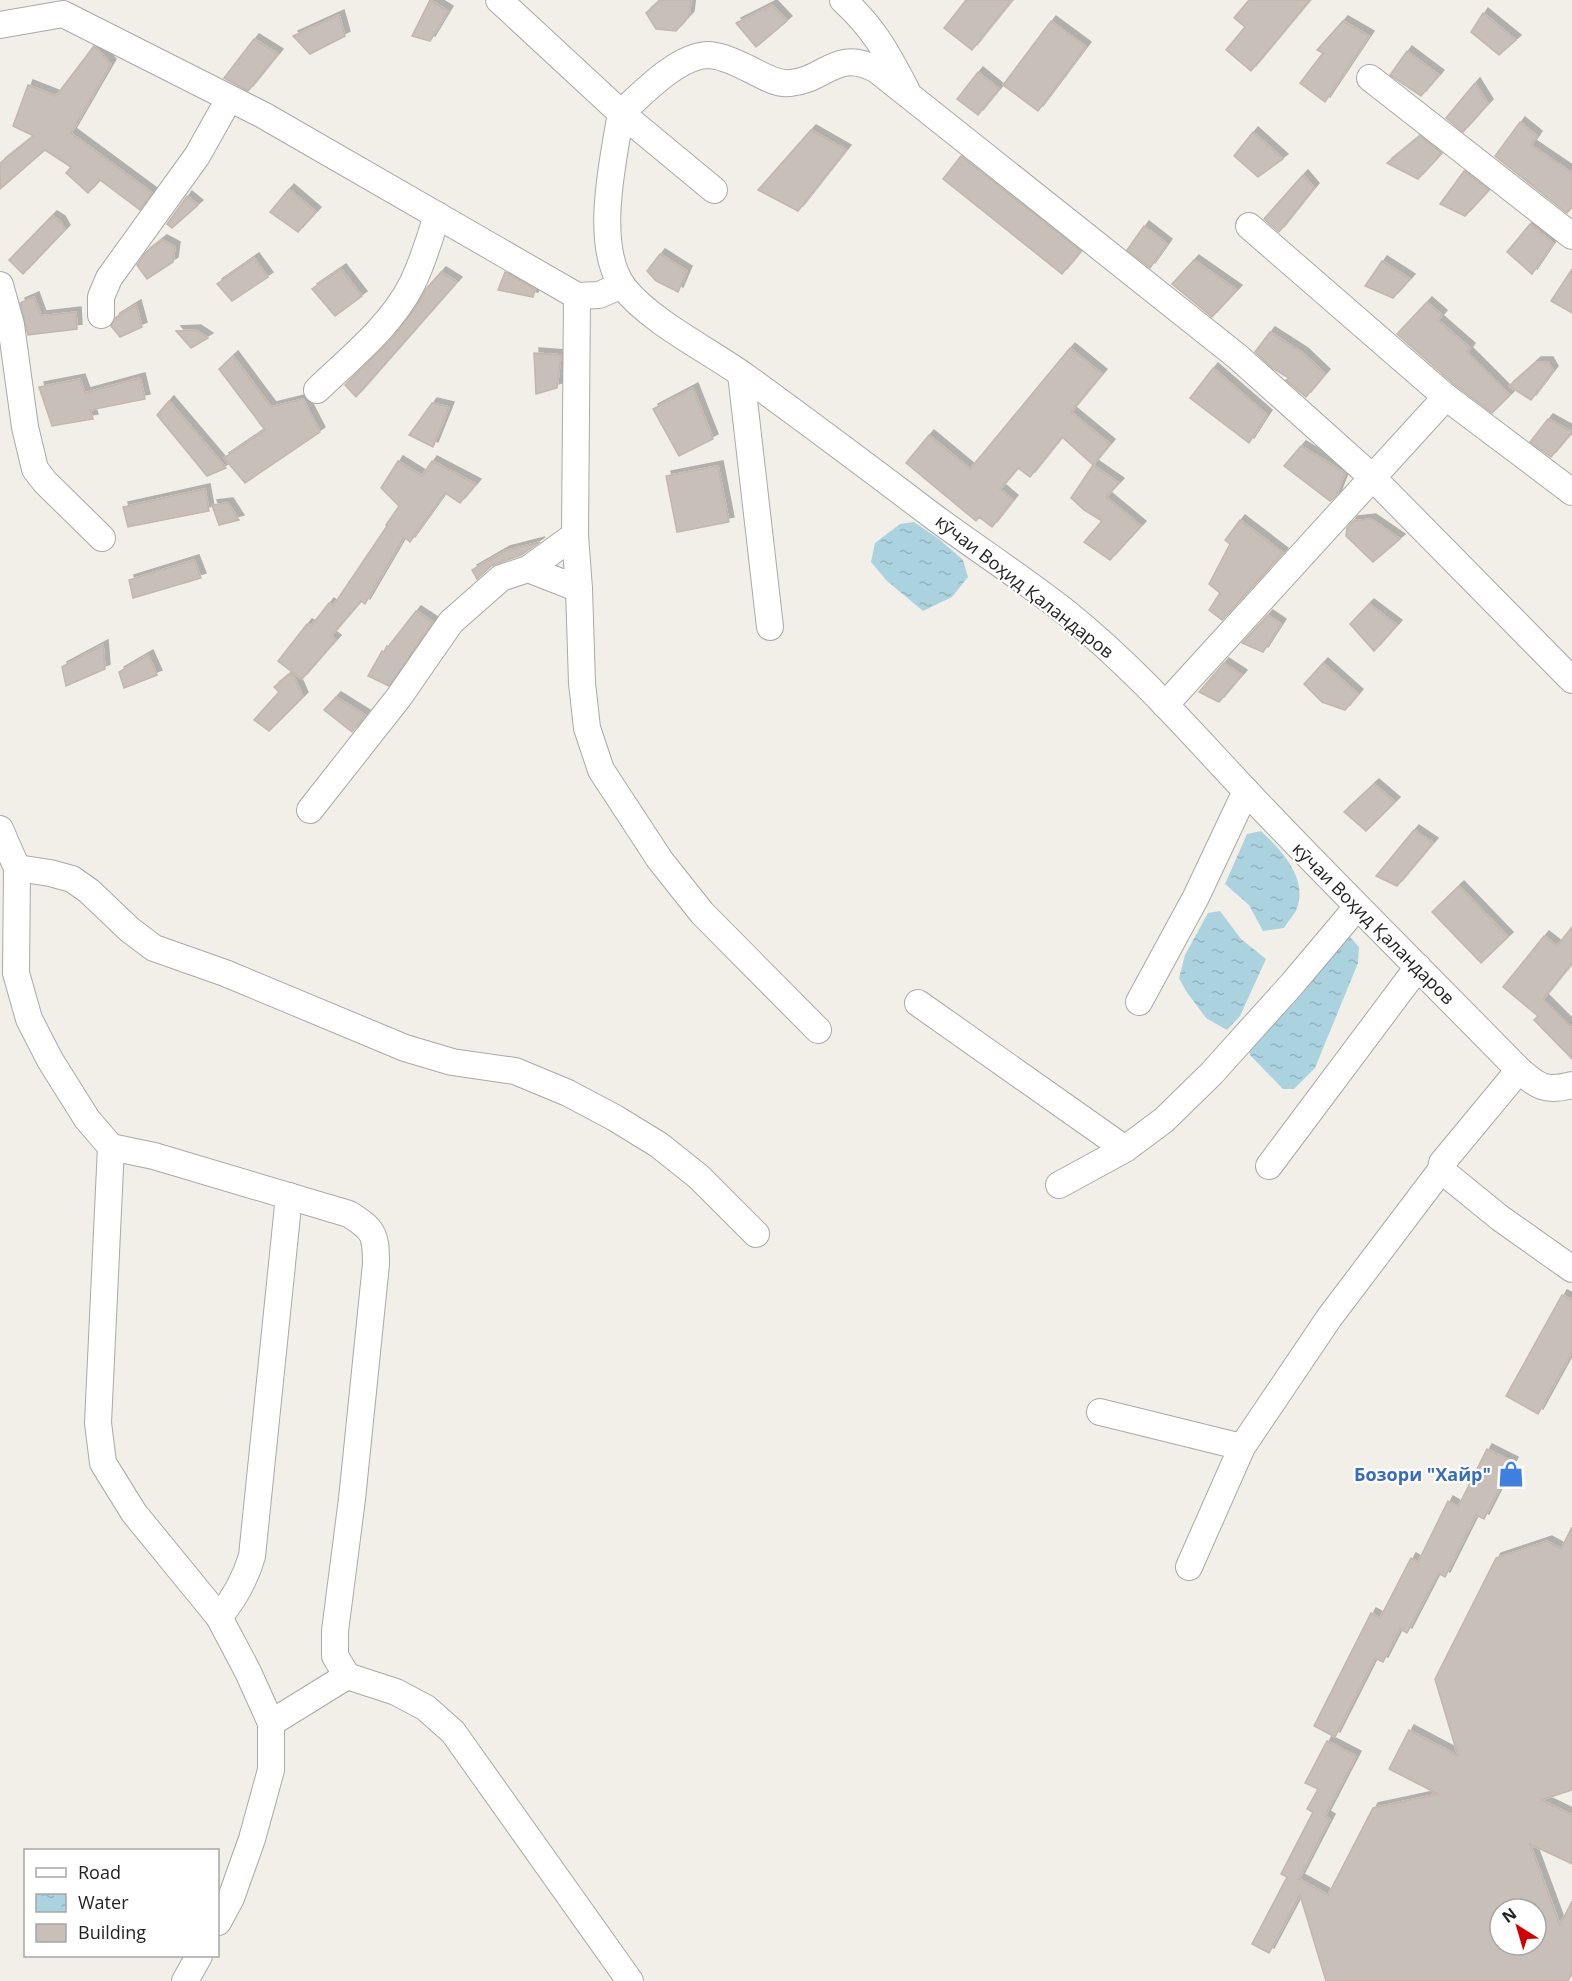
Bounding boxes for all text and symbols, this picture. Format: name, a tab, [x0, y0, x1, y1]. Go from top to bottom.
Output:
street label: кӯчаи Воҳид Қаландаров	[931, 509, 1119, 663]
street label: кӯчаи Воҳид Қаландаров	[1288, 837, 1460, 1009]
shop icon: Бозори "Хайр"	[1496, 1459, 1526, 1489]
place label: Бозори "Хайр"	[1354, 1462, 1491, 1486]
legend	[24, 1849, 219, 1957]
text: Road	[78, 1860, 121, 1884]
text: Water	[78, 1890, 129, 1914]
north arrow	[1488, 1897, 1548, 1957]
text: N	[1497, 1902, 1521, 1928]
text: Building	[78, 1920, 146, 1944]

